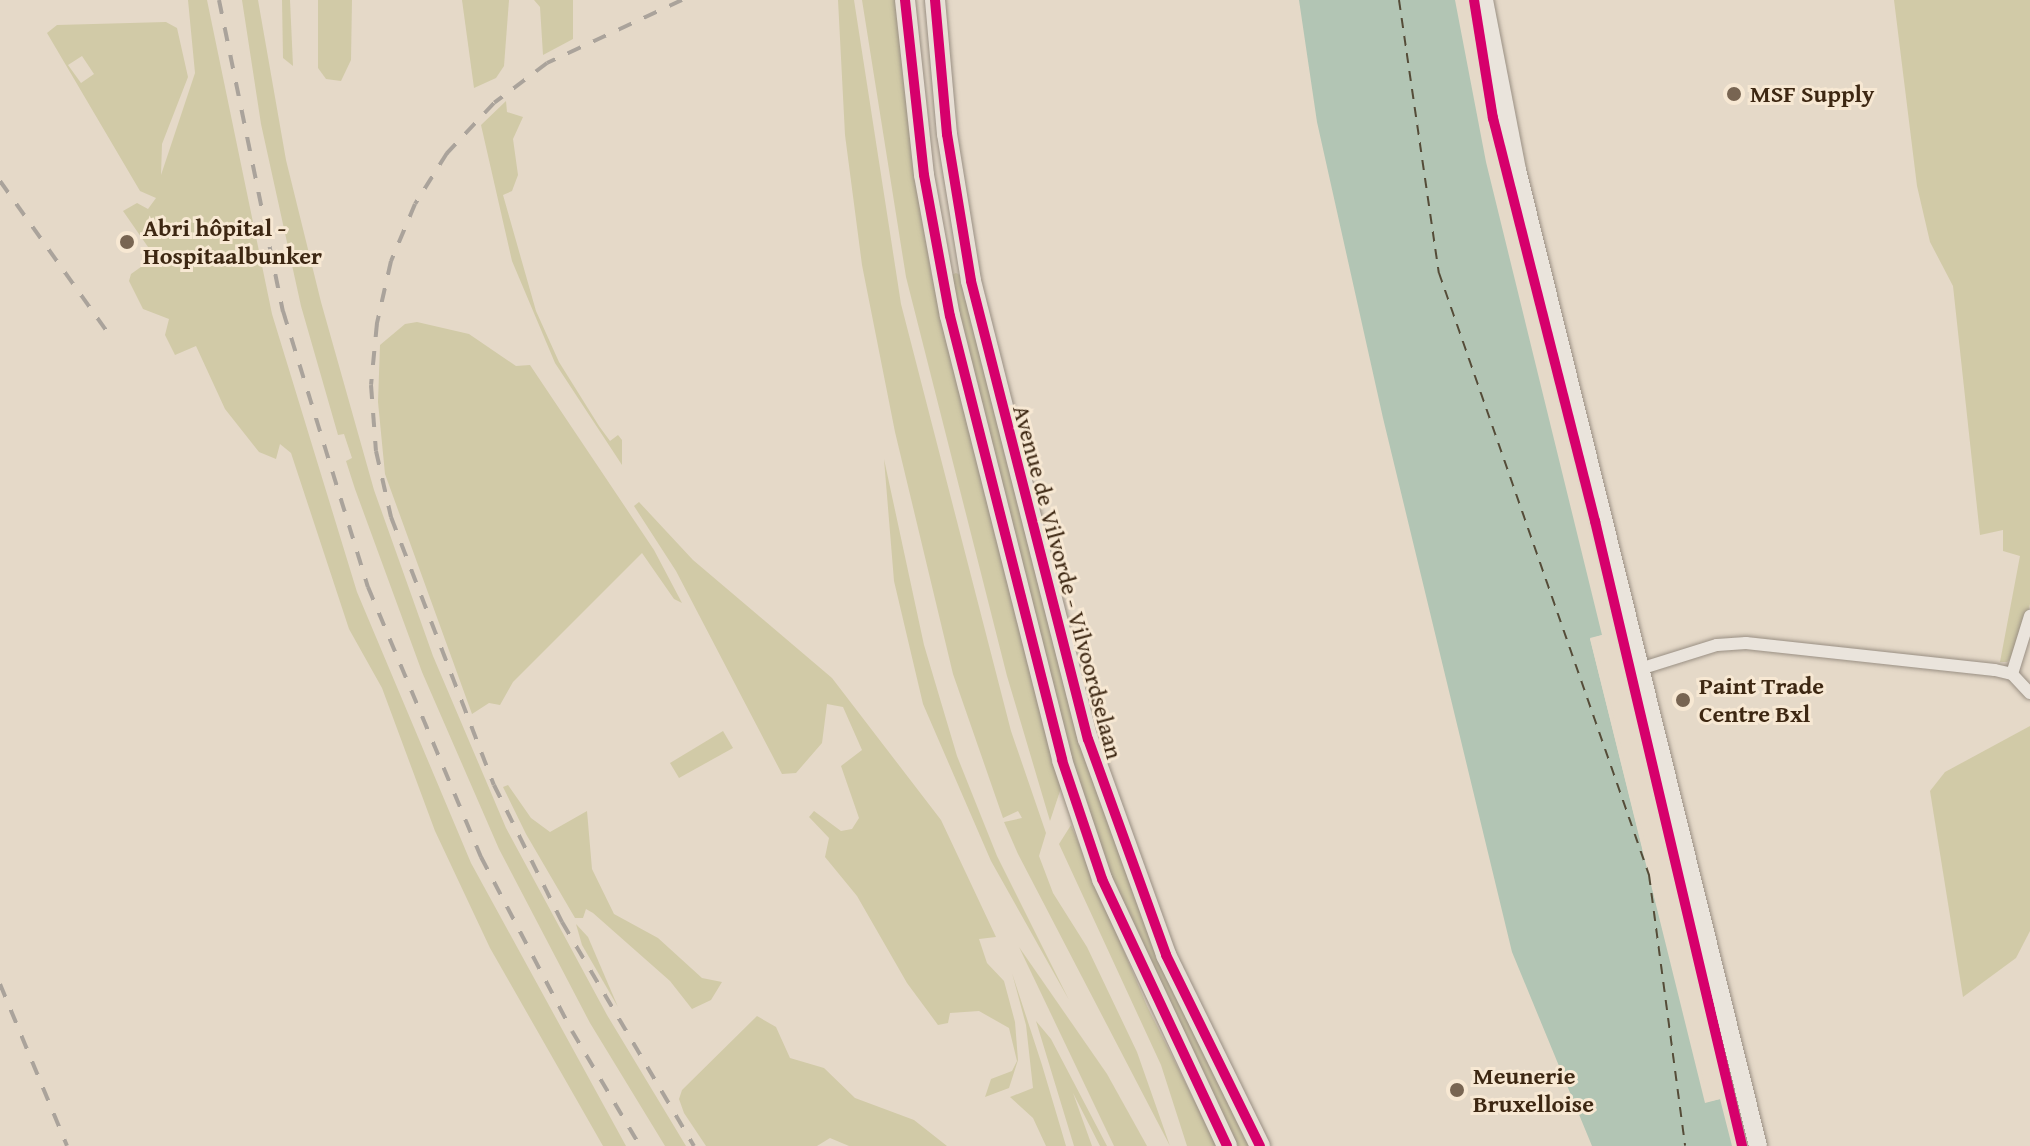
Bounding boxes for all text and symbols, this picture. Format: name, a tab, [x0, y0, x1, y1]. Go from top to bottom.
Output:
place label: MSF Supply	[1750, 80, 1874, 108]
marker: MSF Supply	[1725, 85, 1743, 103]
place label: Abri hôpital - Hospitaalbunker	[143, 214, 322, 270]
marker: Abri hôpital - Hospitaalbunker	[118, 233, 136, 251]
street label: Avenue de Vilvorde - Vilvoordselaan	[1007, 402, 1129, 762]
place label: Paint Trade Centre Bxl	[1699, 672, 1824, 728]
marker: Paint Trade Centre Bxl	[1674, 691, 1692, 709]
place label: Meunerie Bruxelloise	[1473, 1062, 1594, 1118]
marker: Meunerie Bruxelloise	[1448, 1081, 1466, 1099]

